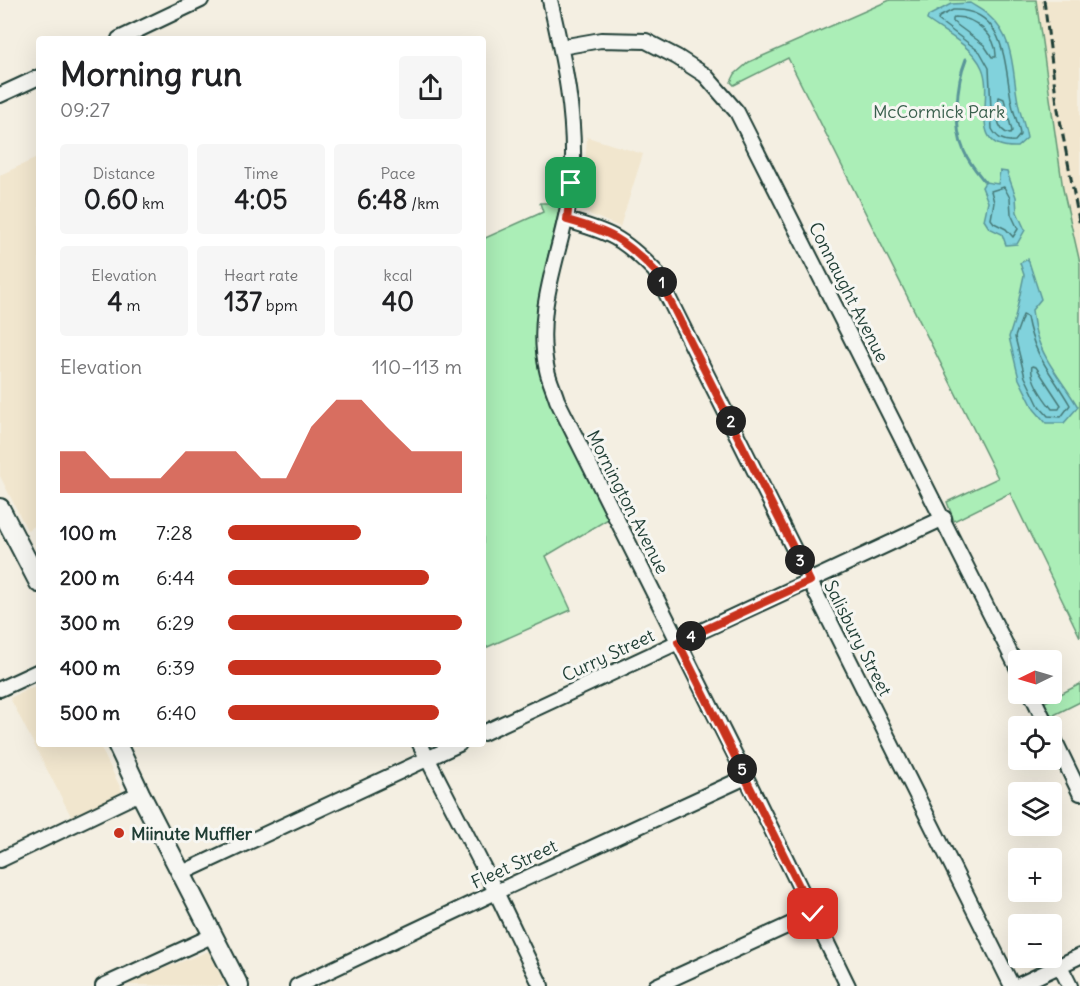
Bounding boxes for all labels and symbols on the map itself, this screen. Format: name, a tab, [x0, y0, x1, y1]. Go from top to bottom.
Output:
park label: McCormick Park	[873, 100, 1005, 123]
pin	[545, 157, 596, 208]
street label: Connaught Avenue	[804, 218, 894, 366]
pin: 1	[647, 267, 677, 297]
pin: 2	[716, 406, 746, 436]
street label: Mornington Avenue	[582, 426, 674, 578]
pin: 3	[785, 545, 815, 575]
street label: Salisbury Street	[819, 576, 897, 700]
pin: 4	[676, 621, 706, 651]
street label: Curry Street	[558, 624, 658, 686]
north arrow	[1008, 650, 1062, 704]
pin: 5	[727, 754, 757, 784]
place label: Miinute Muffler	[131, 822, 253, 845]
marker: Miinute Muffler	[112, 826, 126, 840]
street label: Fleet Street	[467, 834, 561, 894]
pin	[787, 888, 838, 939]

